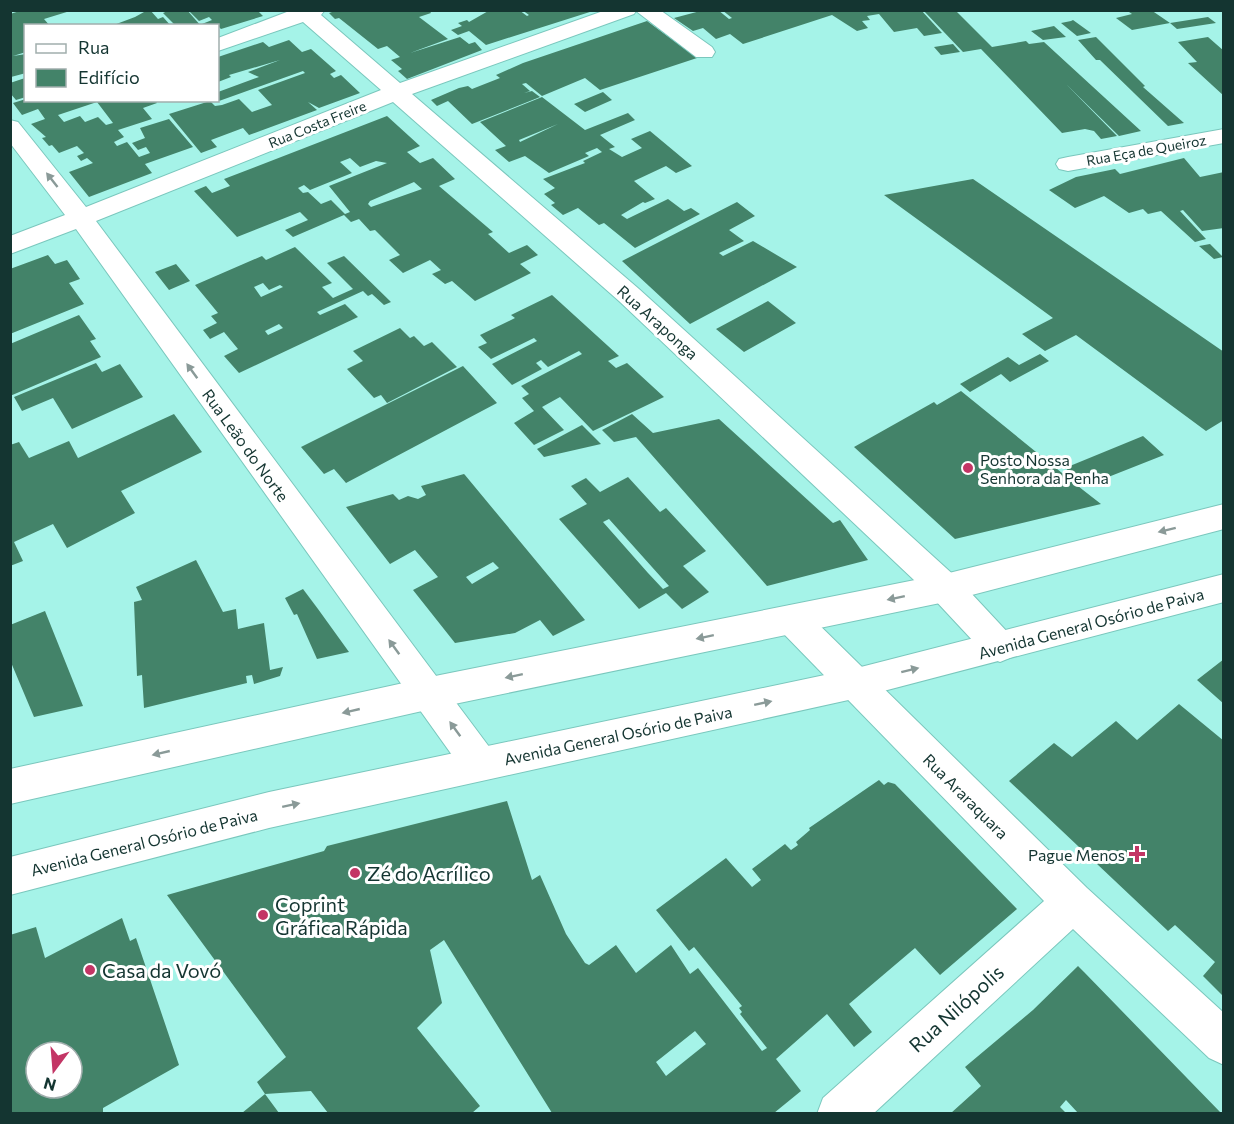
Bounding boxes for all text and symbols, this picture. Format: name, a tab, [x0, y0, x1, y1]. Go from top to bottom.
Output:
legend	[24, 24, 219, 102]
text: Rua	[78, 36, 109, 58]
text: Edifício	[78, 66, 140, 88]
street label: Rua Costa Freire	[266, 97, 368, 151]
street label: Rua Eça de Queiroz	[1085, 131, 1207, 169]
one-way arrow	[46, 173, 58, 188]
street label: Rua Araponga	[614, 281, 702, 363]
one-way arrow	[187, 363, 199, 378]
street label: Rua Leão do Norte	[199, 385, 293, 505]
place label: Posto Nossa Senhora da Penha	[980, 450, 1109, 487]
marker: Posto Nossa Senhora da Penha	[961, 461, 975, 475]
one-way arrow	[1158, 526, 1176, 536]
street label: Avenida General Osório de Paiva	[976, 584, 1206, 662]
one-way arrow	[886, 594, 905, 603]
one-way arrow	[695, 633, 714, 642]
one-way arrow	[389, 639, 401, 654]
one-way arrow	[901, 664, 919, 674]
one-way arrow	[504, 672, 523, 681]
one-way arrow	[754, 698, 773, 708]
street label: Avenida General Osório de Paiva	[502, 701, 734, 769]
one-way arrow	[342, 706, 361, 716]
one-way arrow	[449, 721, 461, 737]
one-way arrow	[151, 749, 170, 758]
street label: Rua Araraquara	[920, 750, 1012, 842]
one-way arrow	[282, 800, 301, 809]
street label: Avenida General Osório de Paiva	[29, 805, 259, 879]
place label: Pague Menos	[1028, 845, 1125, 864]
marker: Pague Menos	[1130, 847, 1144, 861]
place label: Zé do Acrílico	[367, 861, 491, 885]
marker: Zé do Acrílico	[348, 866, 362, 880]
place label: Coprint Gráfica Rápida	[275, 892, 408, 939]
marker: Coprint Gráfica Rápida	[256, 908, 270, 922]
place label: Casa da Vovó	[102, 958, 221, 982]
street label: Rua Nilópolis	[904, 959, 1008, 1057]
marker: Casa da Vovó	[83, 963, 97, 977]
north arrow	[24, 1040, 84, 1100]
text: N	[41, 1074, 58, 1096]

